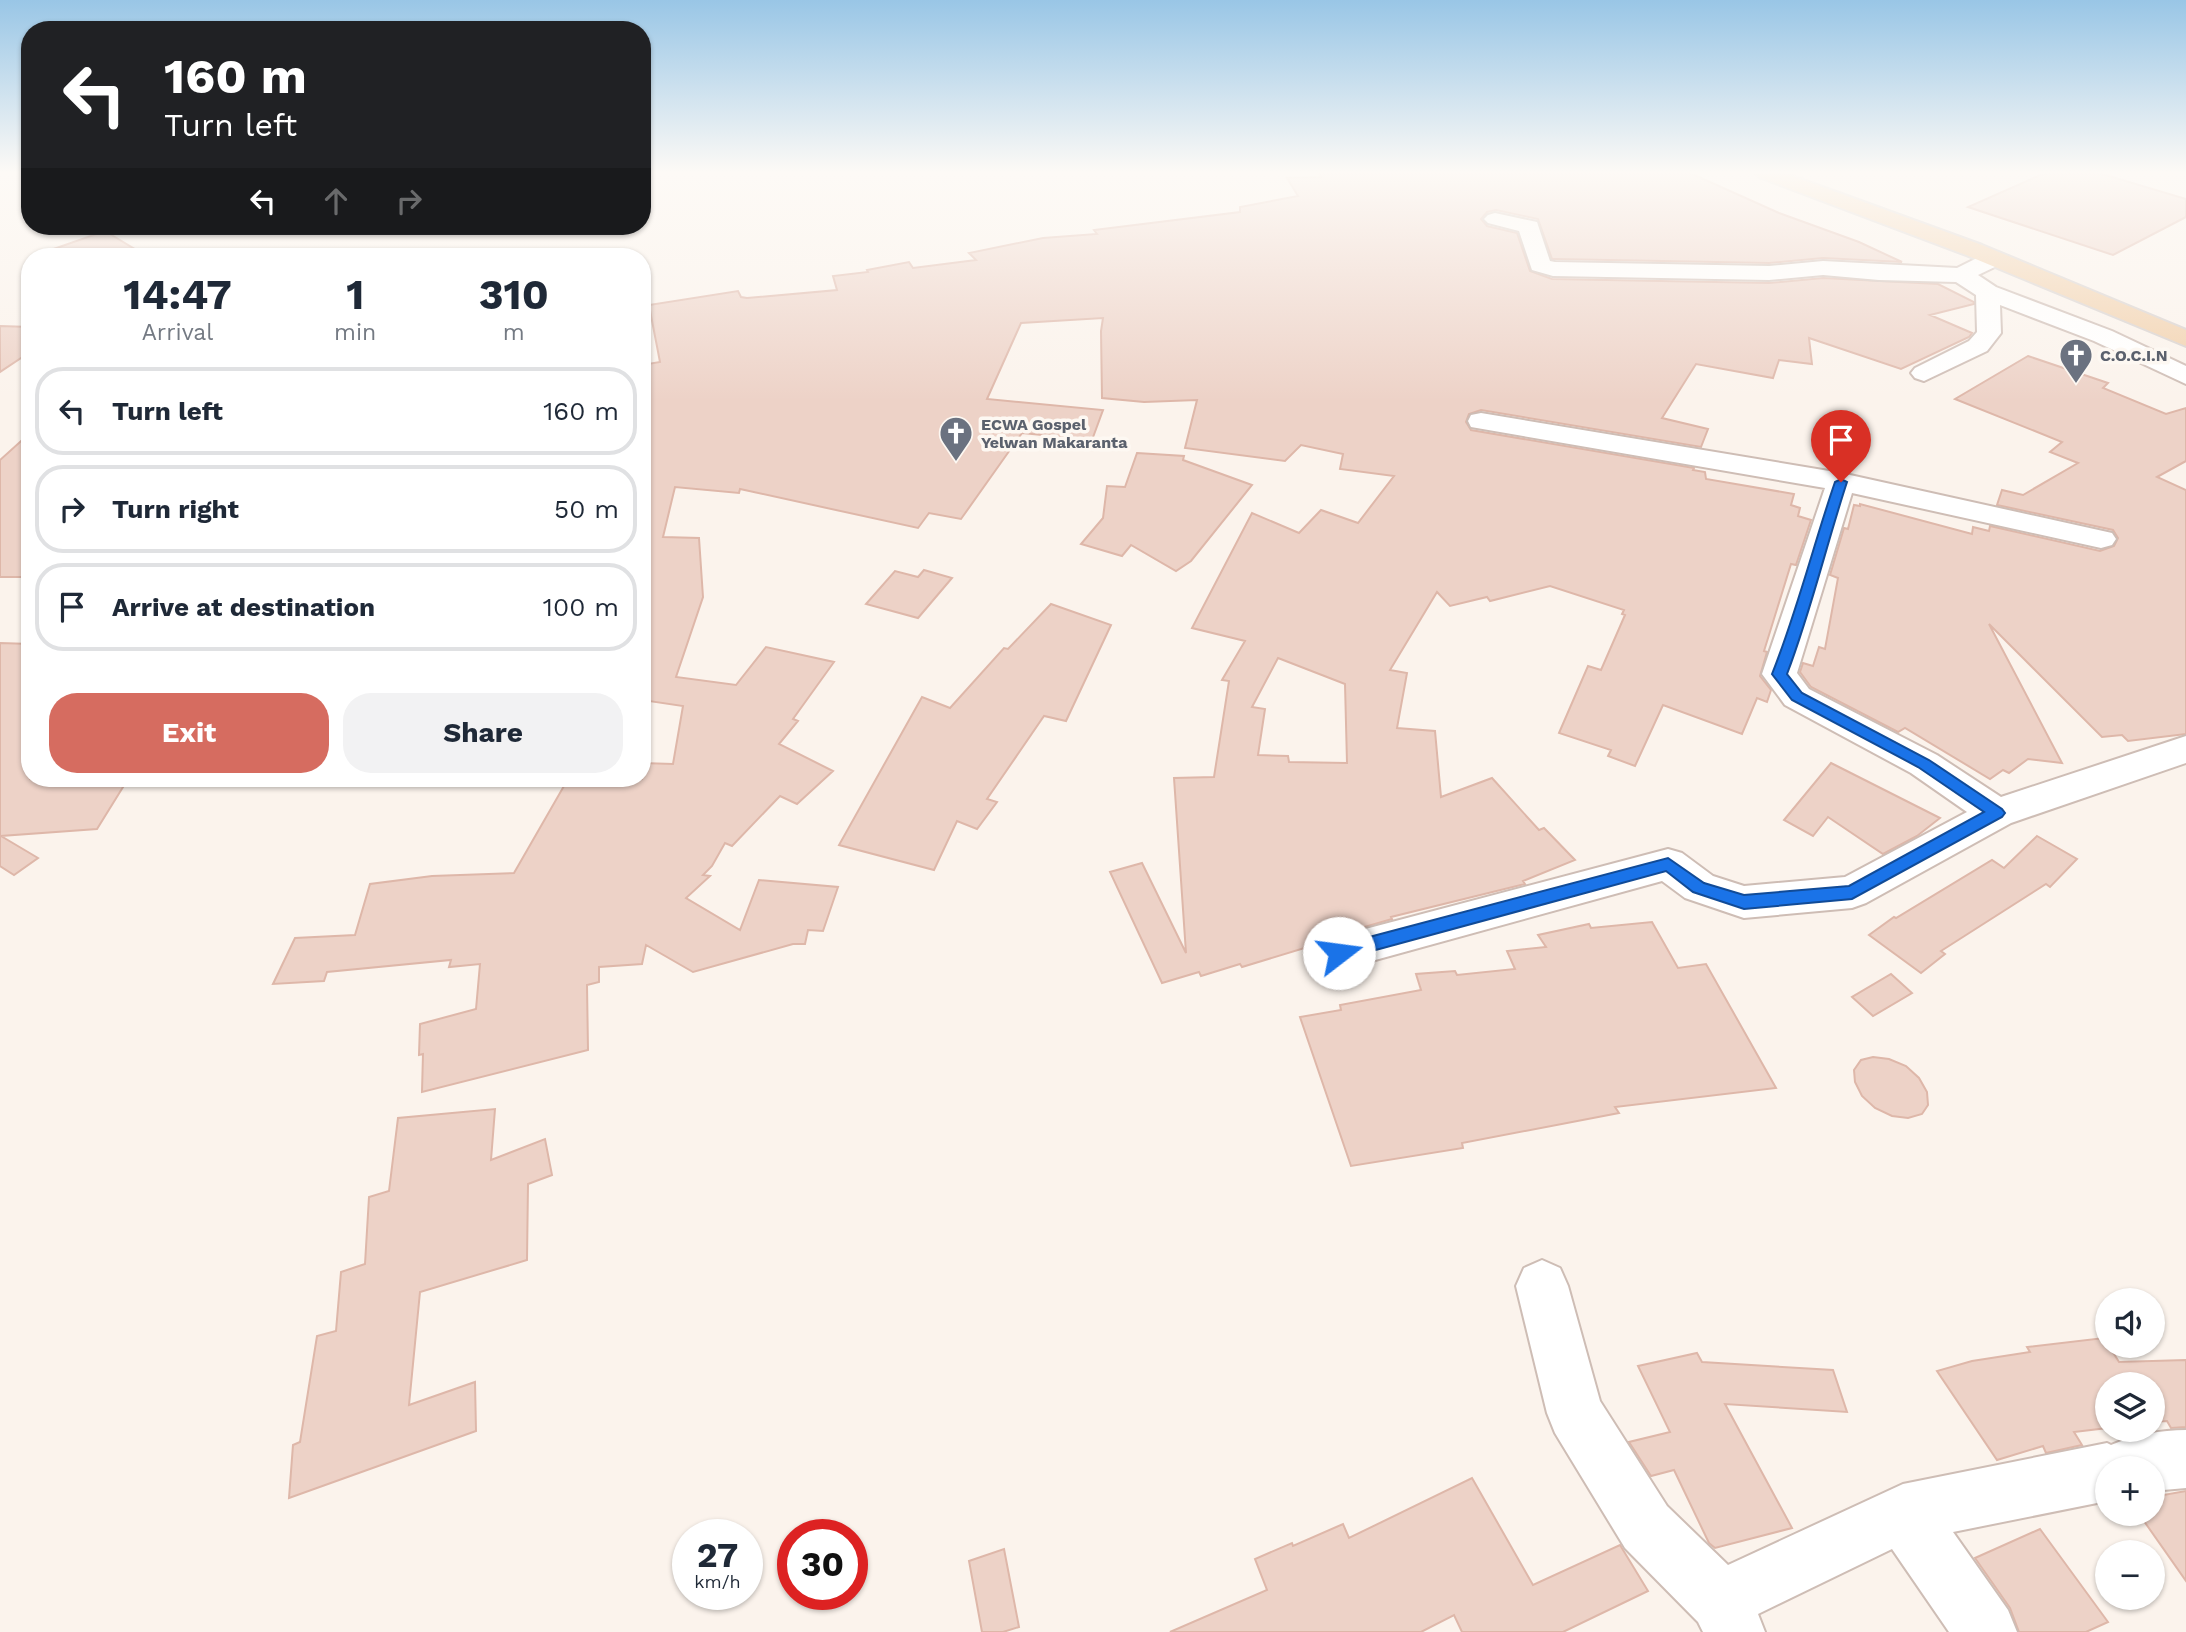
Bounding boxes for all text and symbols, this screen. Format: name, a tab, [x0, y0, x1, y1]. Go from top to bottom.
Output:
text: 160 m	[164, 47, 307, 105]
icon: left	[49, 49, 140, 140]
text: Turn left	[164, 106, 297, 144]
icon: left	[244, 182, 282, 220]
icon: ahead	[317, 182, 355, 220]
icon: right	[390, 182, 428, 220]
text: 14:47	[123, 270, 232, 319]
text: 1	[346, 270, 364, 319]
text: 310	[479, 270, 549, 319]
text: Arrival	[142, 319, 213, 346]
text: min	[334, 319, 376, 346]
text: m	[503, 319, 525, 346]
church icon: C.O.C.I.N	[2057, 336, 2095, 385]
place label: C.O.C.I.N	[2100, 346, 2168, 365]
icon: left	[53, 392, 91, 430]
text: Turn left	[112, 396, 223, 426]
text: 160 m	[543, 396, 619, 426]
pin	[1811, 410, 1871, 482]
church icon: ECWA Gospel Yelwan Makaranta	[937, 414, 975, 463]
place label: ECWA Gospel Yelwan Makaranta	[981, 415, 1128, 452]
icon: arrive	[1822, 421, 1860, 459]
icon: right	[53, 490, 91, 528]
text: Turn right	[112, 494, 239, 524]
text: 50 m	[554, 494, 619, 524]
icon: arrive	[53, 588, 91, 626]
text: Arrive at destination	[112, 592, 375, 622]
text: 100 m	[543, 592, 619, 622]
button: Exit	[49, 693, 329, 773]
button: Share	[343, 693, 623, 773]
position arrow	[1302, 916, 1376, 990]
map controls	[2095, 1288, 2165, 1610]
button: sound	[2095, 1288, 2165, 1358]
button: layers	[2095, 1372, 2165, 1442]
button: +	[2095, 1456, 2165, 1526]
speed limit sign: 30	[777, 1519, 868, 1610]
text: 27	[697, 1534, 738, 1576]
button: −	[2095, 1540, 2165, 1610]
text: km/h	[694, 1571, 741, 1592]

